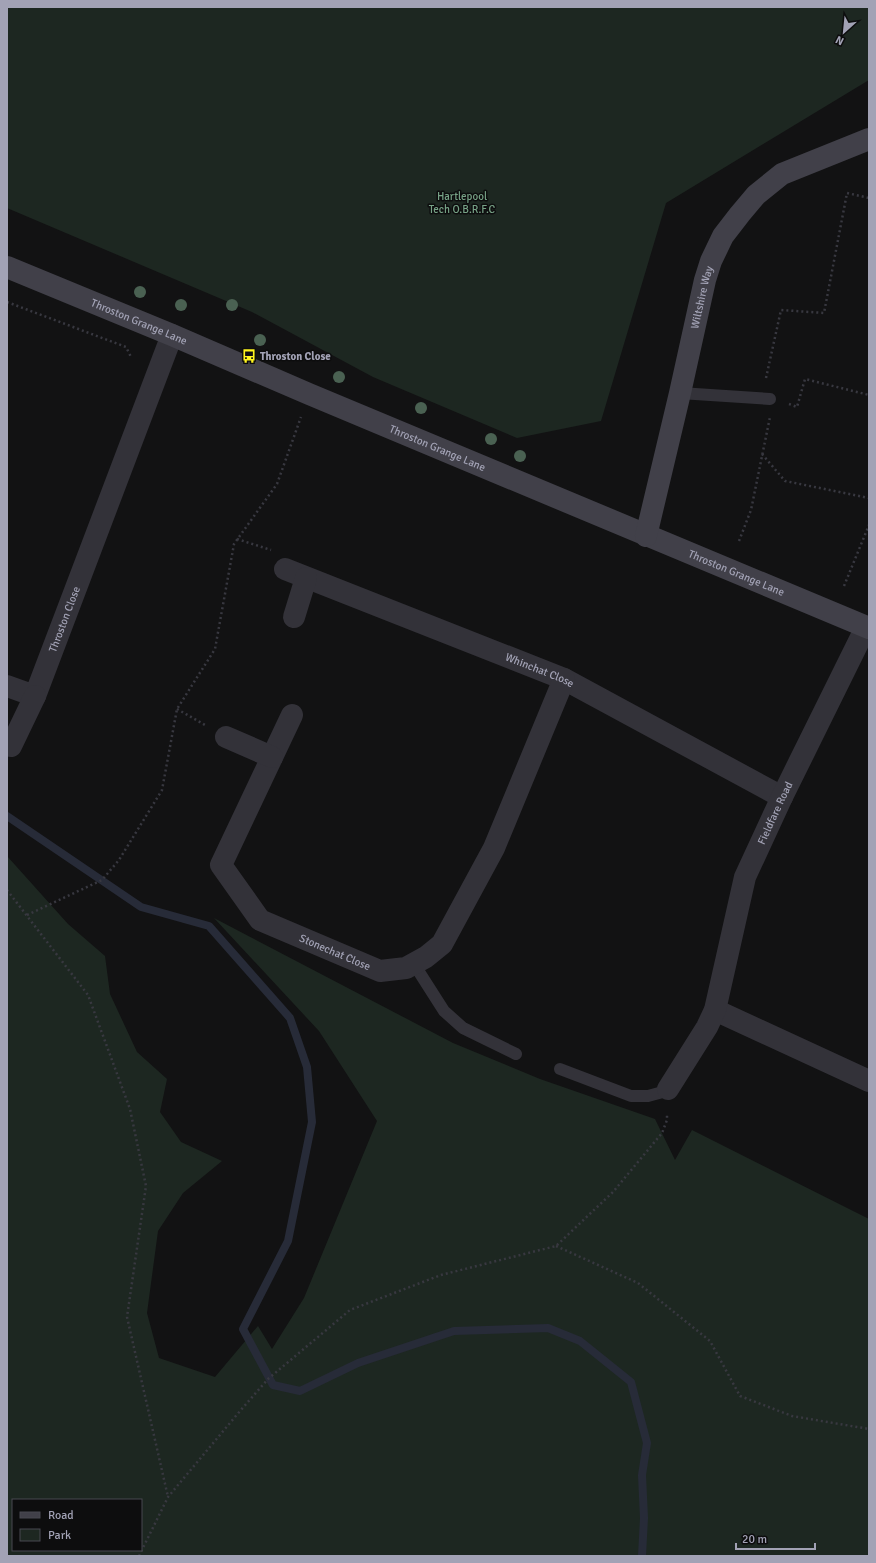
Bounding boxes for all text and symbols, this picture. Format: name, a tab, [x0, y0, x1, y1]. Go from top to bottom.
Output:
north arrow	[824, 12, 864, 52]
text: N	[833, 33, 846, 48]
park label: Hartlepool Tech O.B.R.F.C	[429, 190, 496, 216]
street label: Wiltshire Way	[688, 264, 716, 330]
street label: Throston Grange Lane	[89, 296, 189, 348]
bus stop icon: Throston Close	[241, 348, 257, 364]
place label: Throston Close	[260, 350, 331, 363]
street label: Throston Grange Lane	[387, 422, 487, 474]
street label: Throston Grange Lane	[686, 547, 786, 599]
street label: Throston Close	[46, 584, 83, 654]
street label: Whinchat Close	[503, 651, 576, 690]
street label: Fieldfare Road	[755, 779, 796, 847]
street label: Stonechat Close	[297, 932, 372, 973]
legend	[12, 1499, 142, 1551]
text: Road	[48, 1508, 74, 1523]
scale bar	[736, 1525, 815, 1551]
text: Park	[48, 1528, 71, 1543]
text: 20 m	[742, 1532, 767, 1547]

